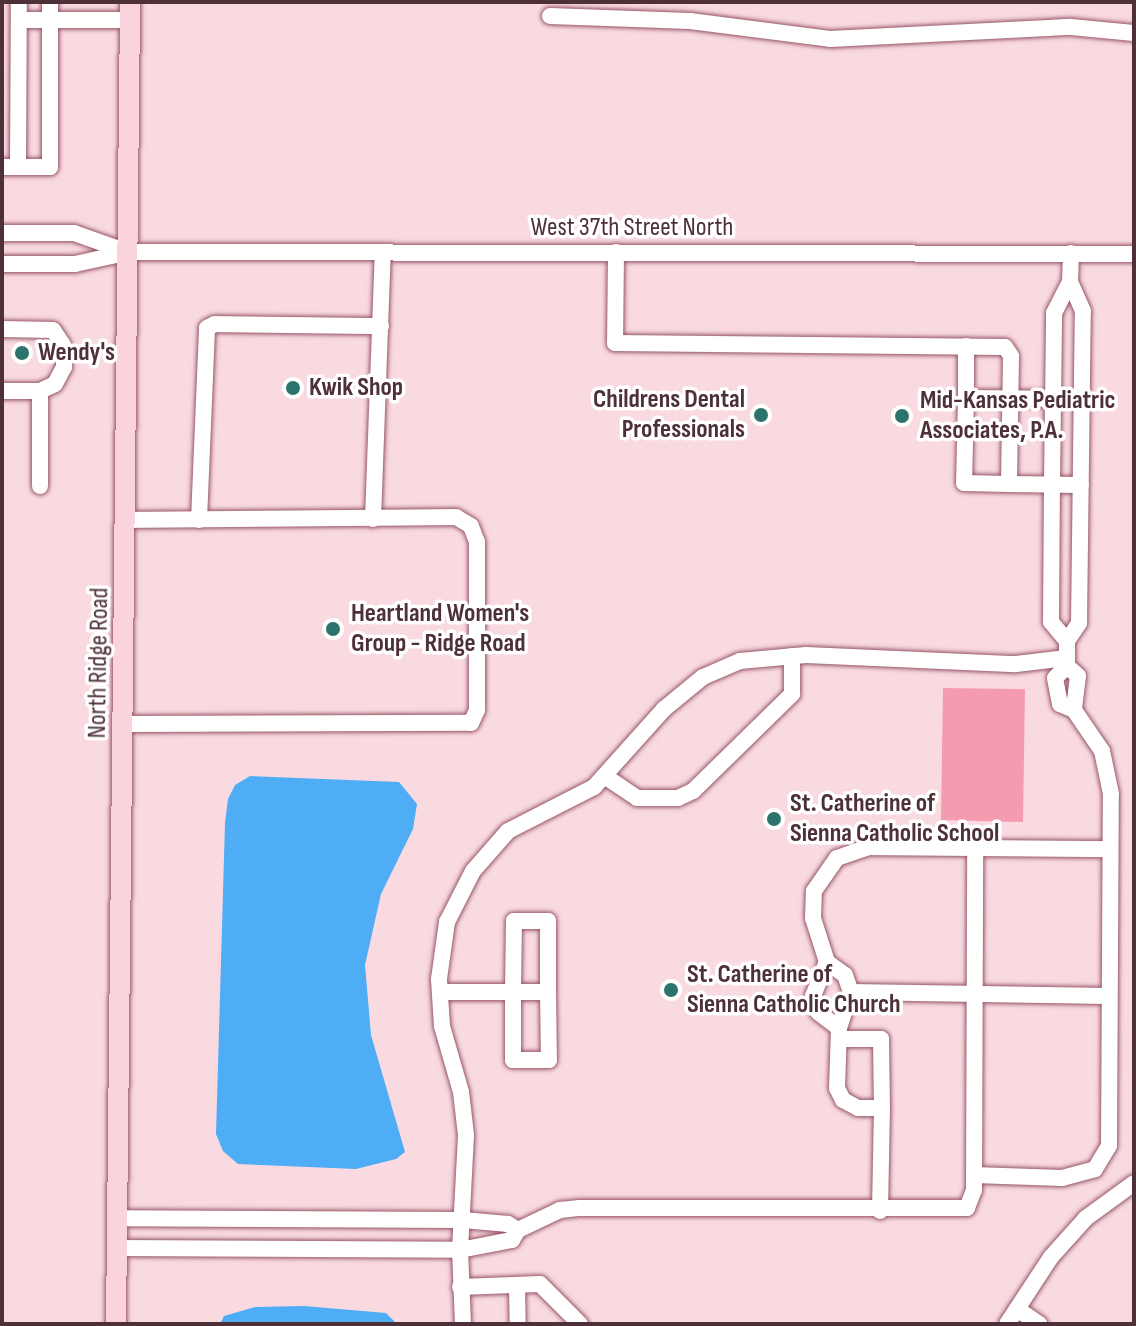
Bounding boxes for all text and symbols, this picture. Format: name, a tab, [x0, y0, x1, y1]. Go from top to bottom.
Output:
street label: West 37th Street North	[531, 212, 733, 244]
place label: Wendy's	[38, 337, 115, 369]
marker: Wendy's	[13, 344, 31, 362]
place label: Kwik Shop	[309, 372, 403, 404]
marker: Kwik Shop	[284, 379, 302, 397]
place label: Childrens Dental Professionals	[593, 384, 745, 446]
place label: Mid-Kansas Pediatric Associates, P.A.	[920, 385, 1115, 446]
marker: Mid-Kansas Pediatric Associates, P.A.	[891, 405, 913, 427]
marker: Childrens Dental Professionals	[752, 406, 770, 424]
street label: North Ridge Road	[82, 587, 116, 739]
place label: Heartland Women's Group - Ridge Road	[351, 598, 529, 660]
marker: Heartland Women's Group - Ridge Road	[322, 618, 344, 640]
place label: St. Catherine of Sienna Catholic School	[790, 788, 999, 850]
marker: St. Catherine of Sienna Catholic School	[765, 810, 783, 828]
place label: St. Catherine of Sienna Catholic Church	[687, 959, 901, 1020]
marker: St. Catherine of Sienna Catholic Church	[662, 981, 680, 999]

